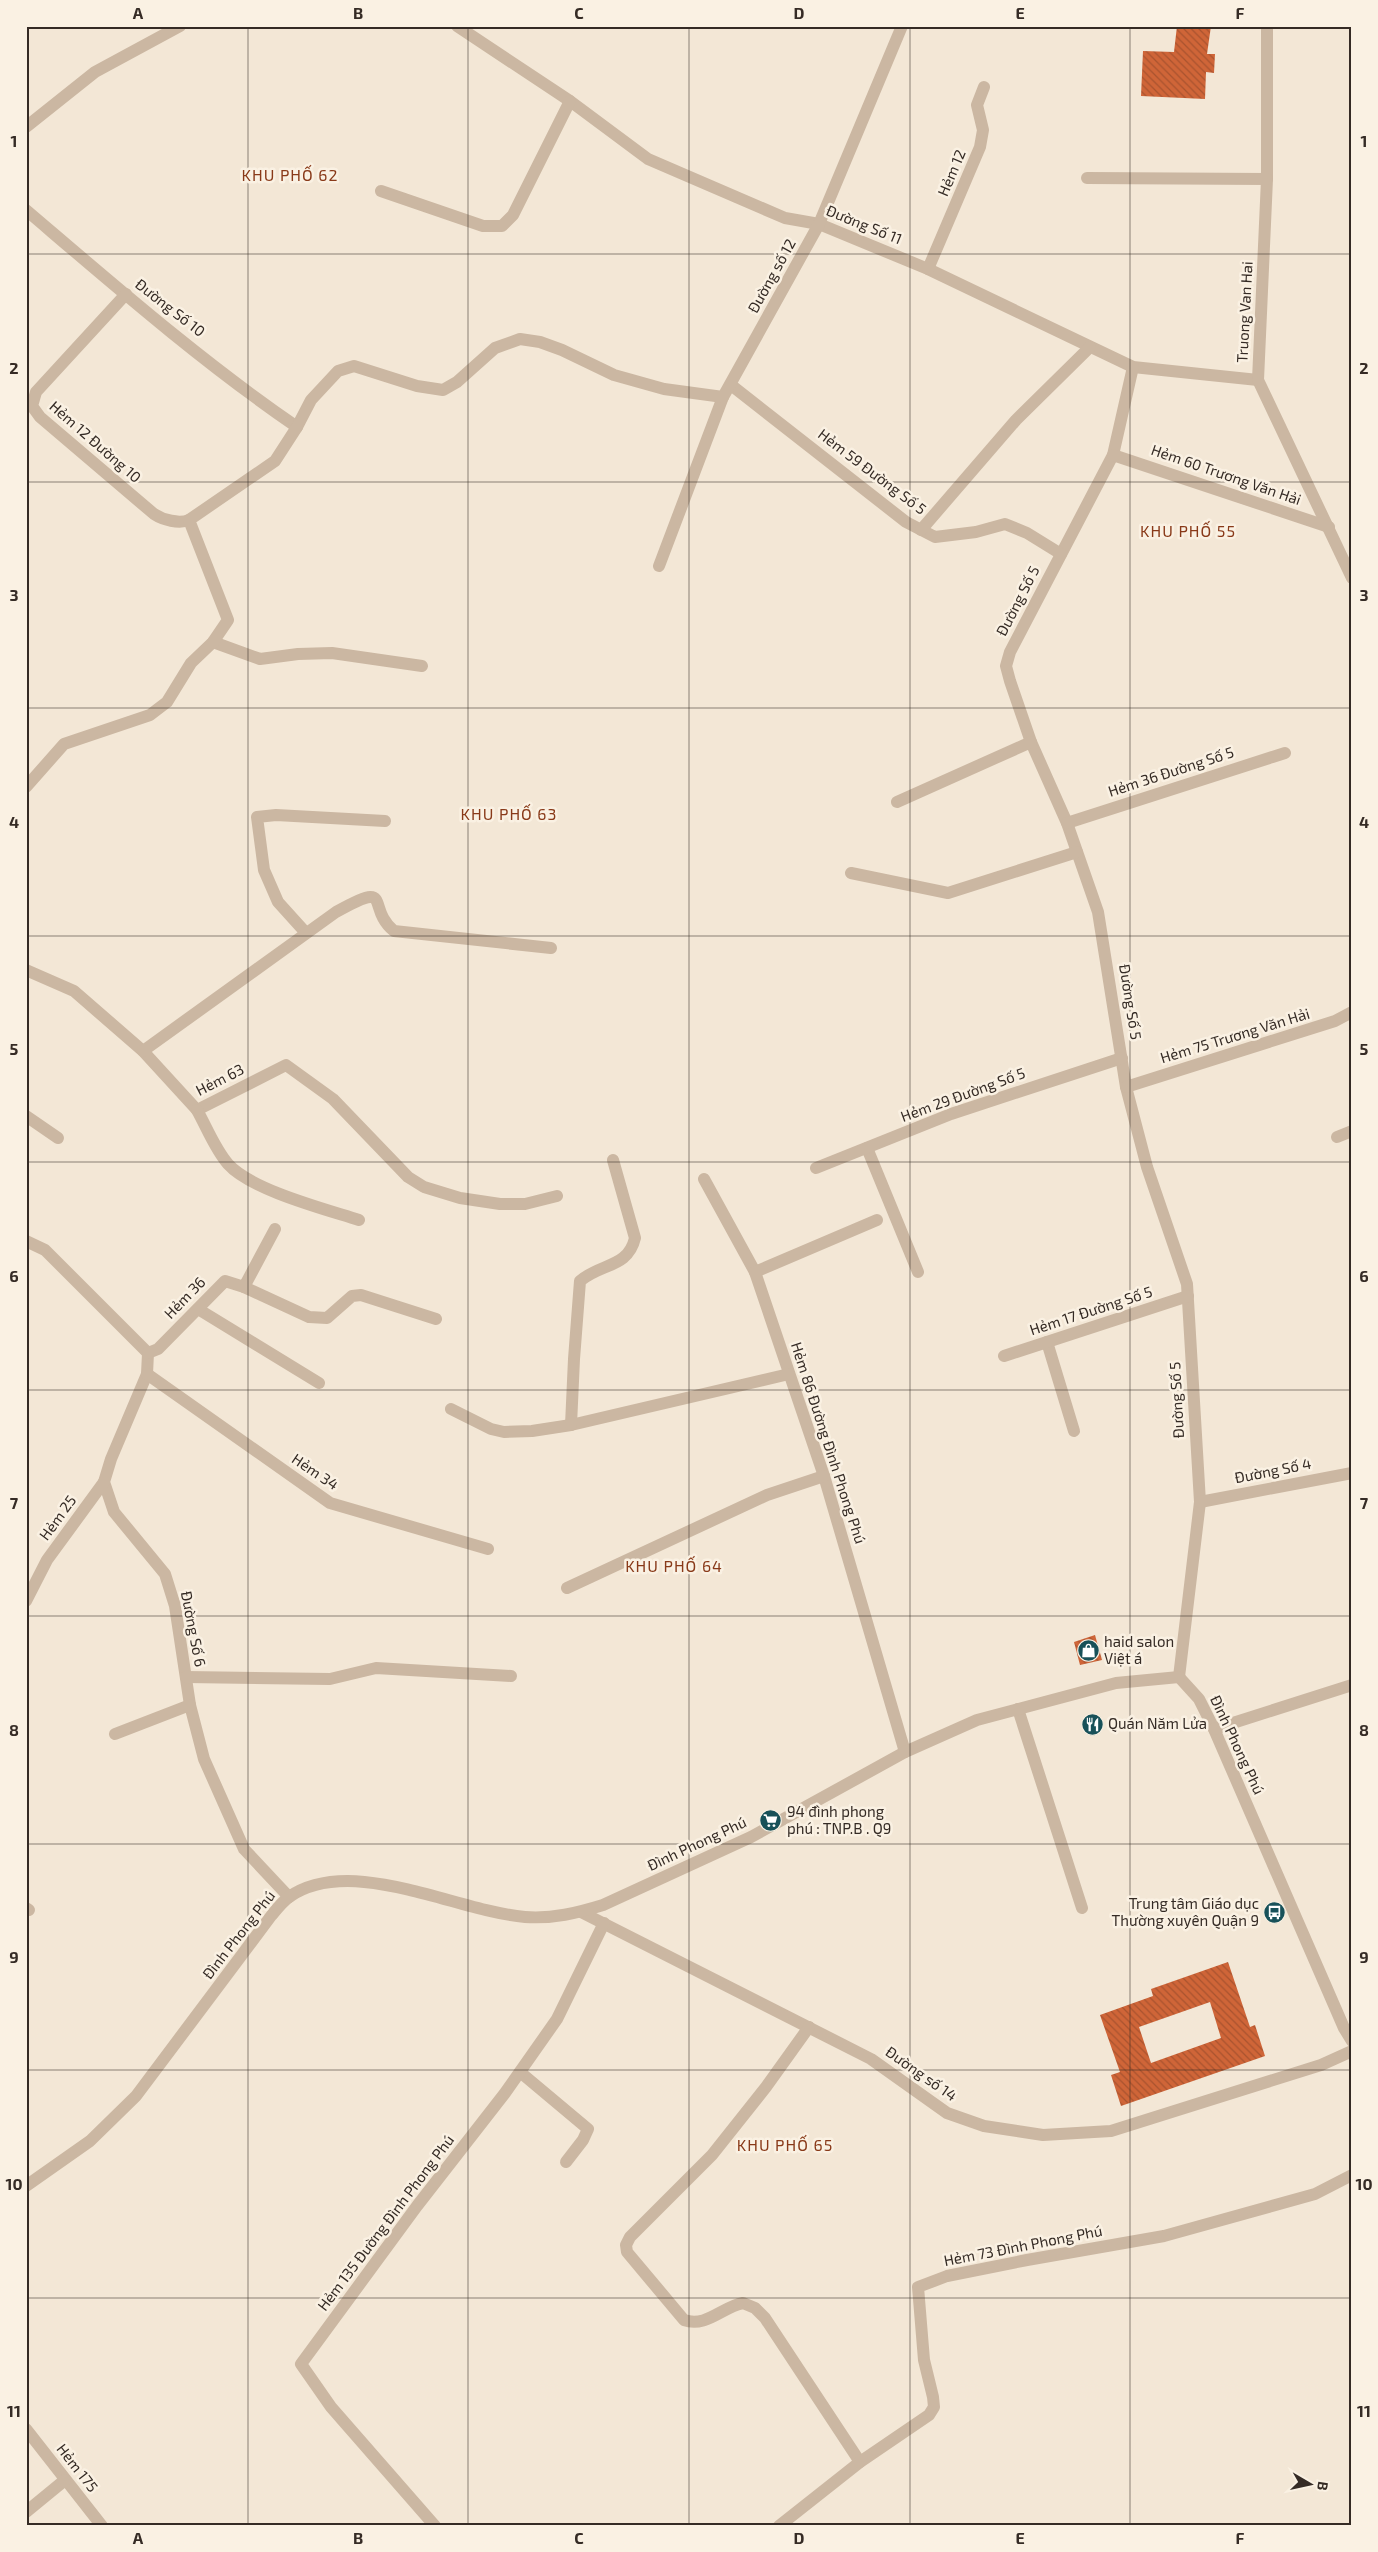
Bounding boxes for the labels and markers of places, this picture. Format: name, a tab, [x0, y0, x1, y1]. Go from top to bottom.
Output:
place label: haid salon Việt á	[1104, 1632, 1174, 1667]
shop icon: haid salon Việt á	[1076, 1639, 1100, 1663]
restaurant icon: Quán Năm Lửa	[1080, 1712, 1104, 1736]
place label: Quán Năm Lửa	[1108, 1714, 1207, 1733]
place label: 94 đình phong phú : TNP.B . Q9	[787, 1802, 891, 1838]
supermarket icon: 94 đình phong phú : TNP.B . Q9	[759, 1809, 783, 1833]
place label: Trung tâm Giáo dục Thường xuyên Quận 9	[1112, 1894, 1259, 1930]
bus stop icon: Trung tâm Giáo dục Thường xuyên Quận 9	[1263, 1901, 1287, 1925]

